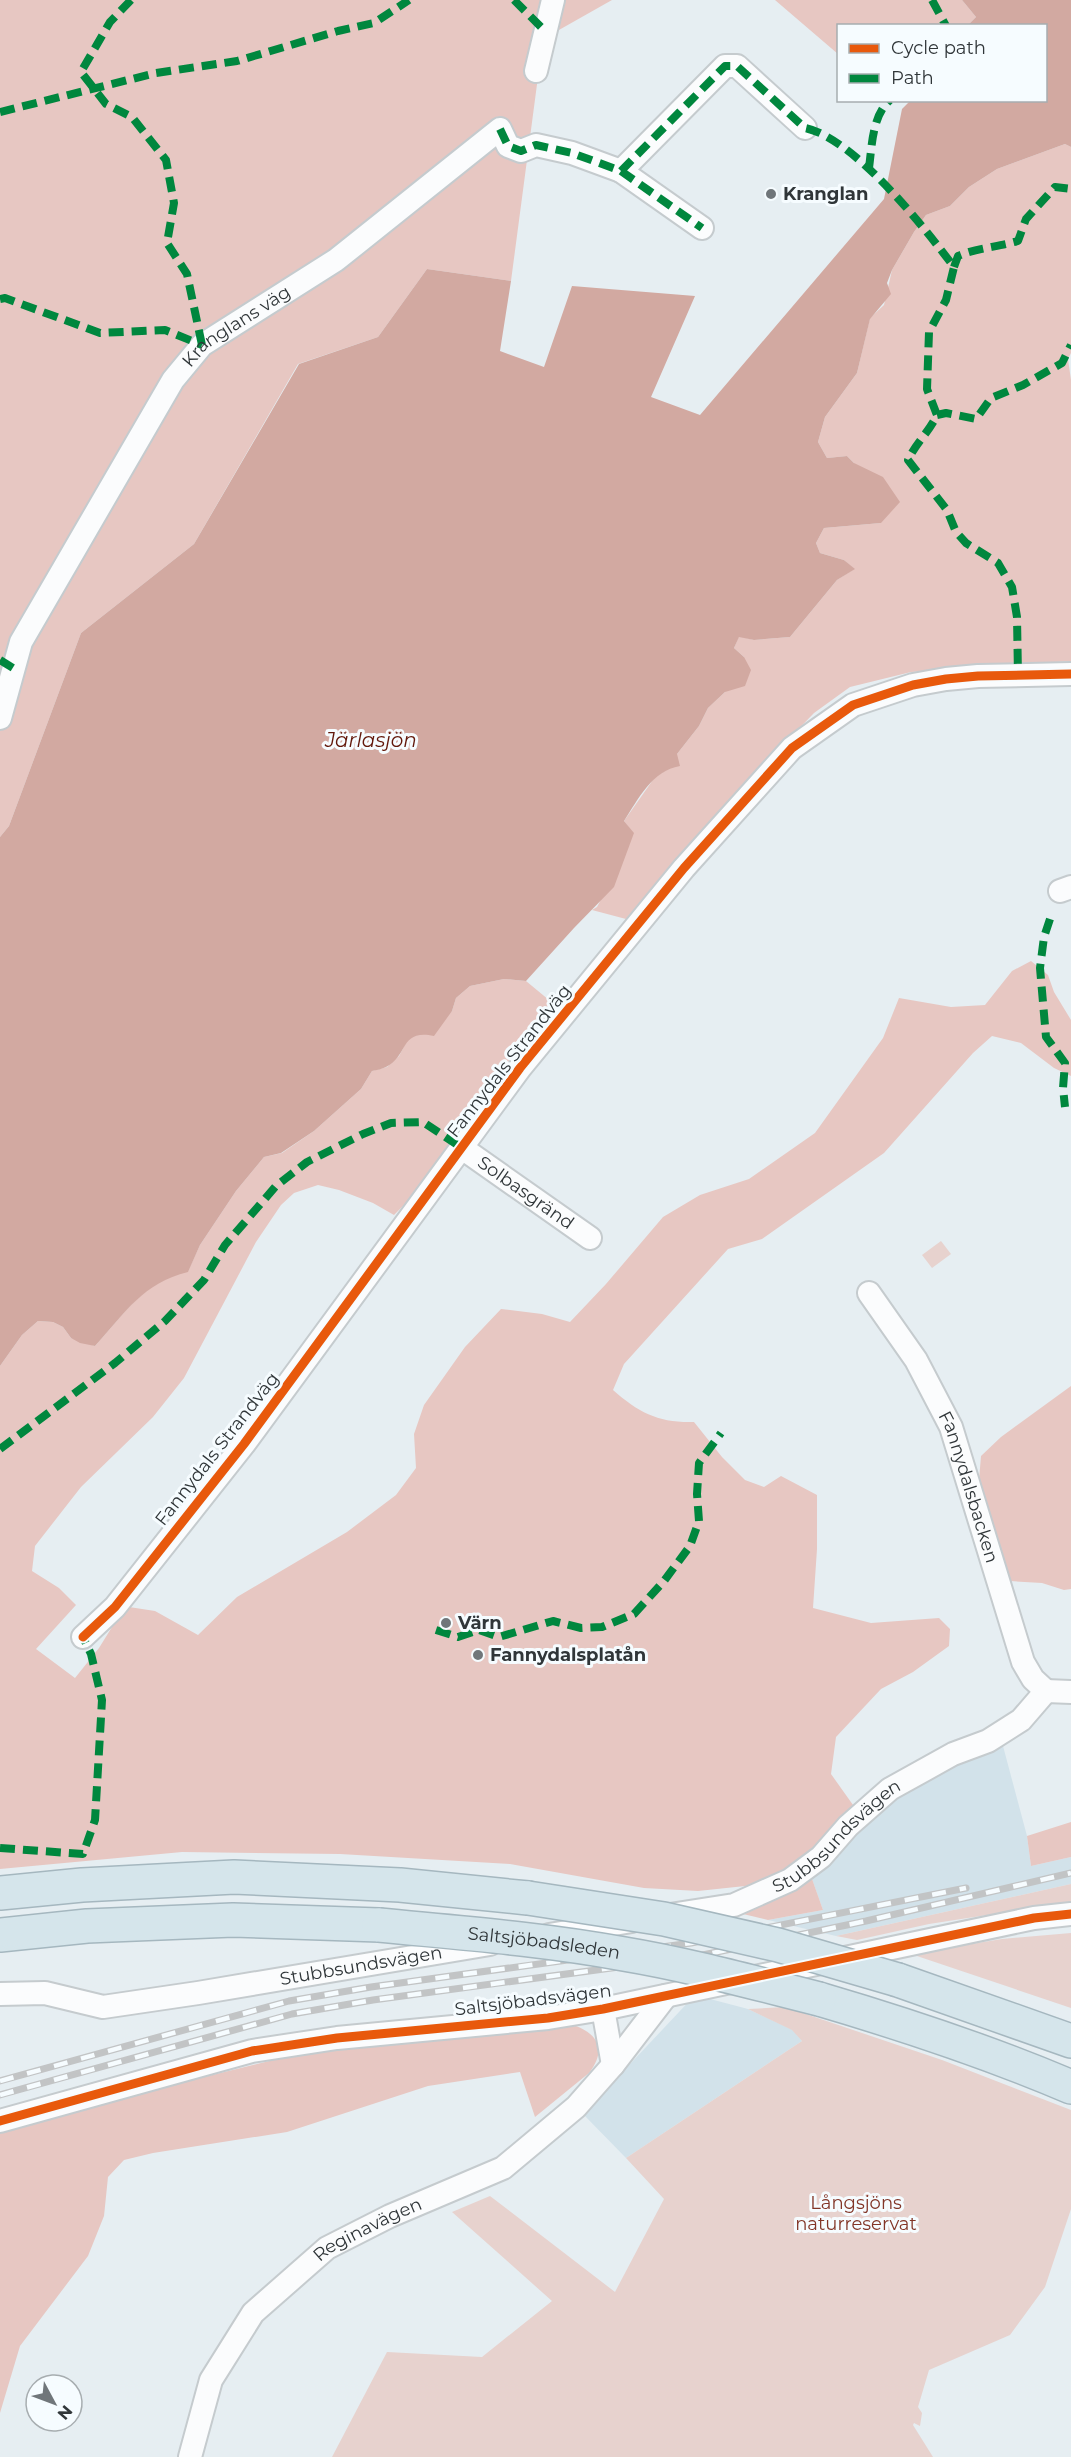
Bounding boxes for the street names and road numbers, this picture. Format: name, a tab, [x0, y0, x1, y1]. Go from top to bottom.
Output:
street label: Kranglans väg	[178, 281, 295, 371]
street label: Fannydals Strandväg	[442, 980, 576, 1142]
street label: Solbasgränd	[473, 1151, 578, 1234]
street label: Fannydals Strandväg	[150, 1368, 284, 1530]
street label: Fannydalsbacken	[934, 1407, 1003, 1566]
street label: Stubbsundsvägen	[769, 1774, 904, 1897]
street label: Saltsjöbadsleden	[467, 1922, 622, 1964]
street label: Stubbsundsvägen	[278, 1941, 444, 1990]
street label: Saltsjöbadsvägen	[453, 1979, 613, 2021]
street label: Reginavägen	[309, 2193, 425, 2266]

